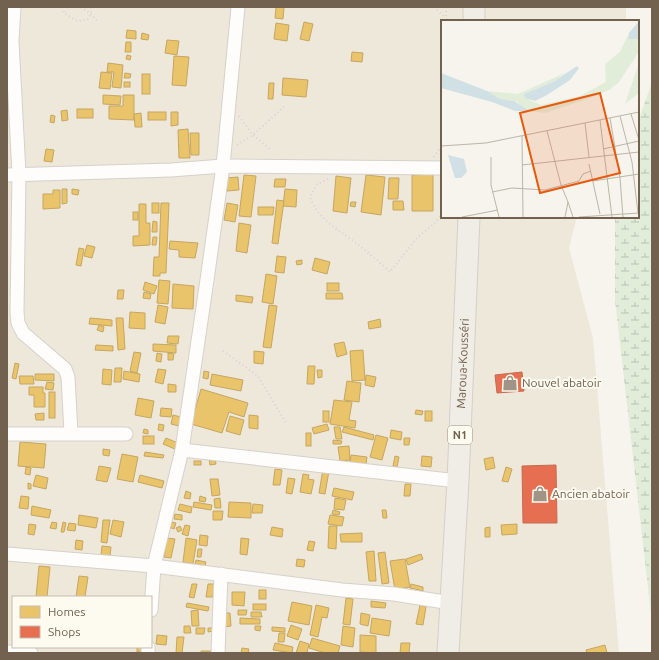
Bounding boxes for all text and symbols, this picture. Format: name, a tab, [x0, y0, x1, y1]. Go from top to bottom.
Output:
inset map	[441, 20, 639, 218]
street label: Maroua-Kousséri	[454, 318, 471, 409]
shop icon: Nouvel abatoir	[501, 374, 519, 392]
place label: Nouvel abatoir	[522, 376, 602, 389]
road number: N1	[448, 426, 472, 444]
shop icon: Ancien abatoir	[531, 485, 549, 503]
place label: Ancien abatoir	[552, 487, 630, 500]
legend	[12, 596, 152, 648]
text: Homes	[48, 605, 86, 618]
text: Shops	[48, 625, 80, 638]

